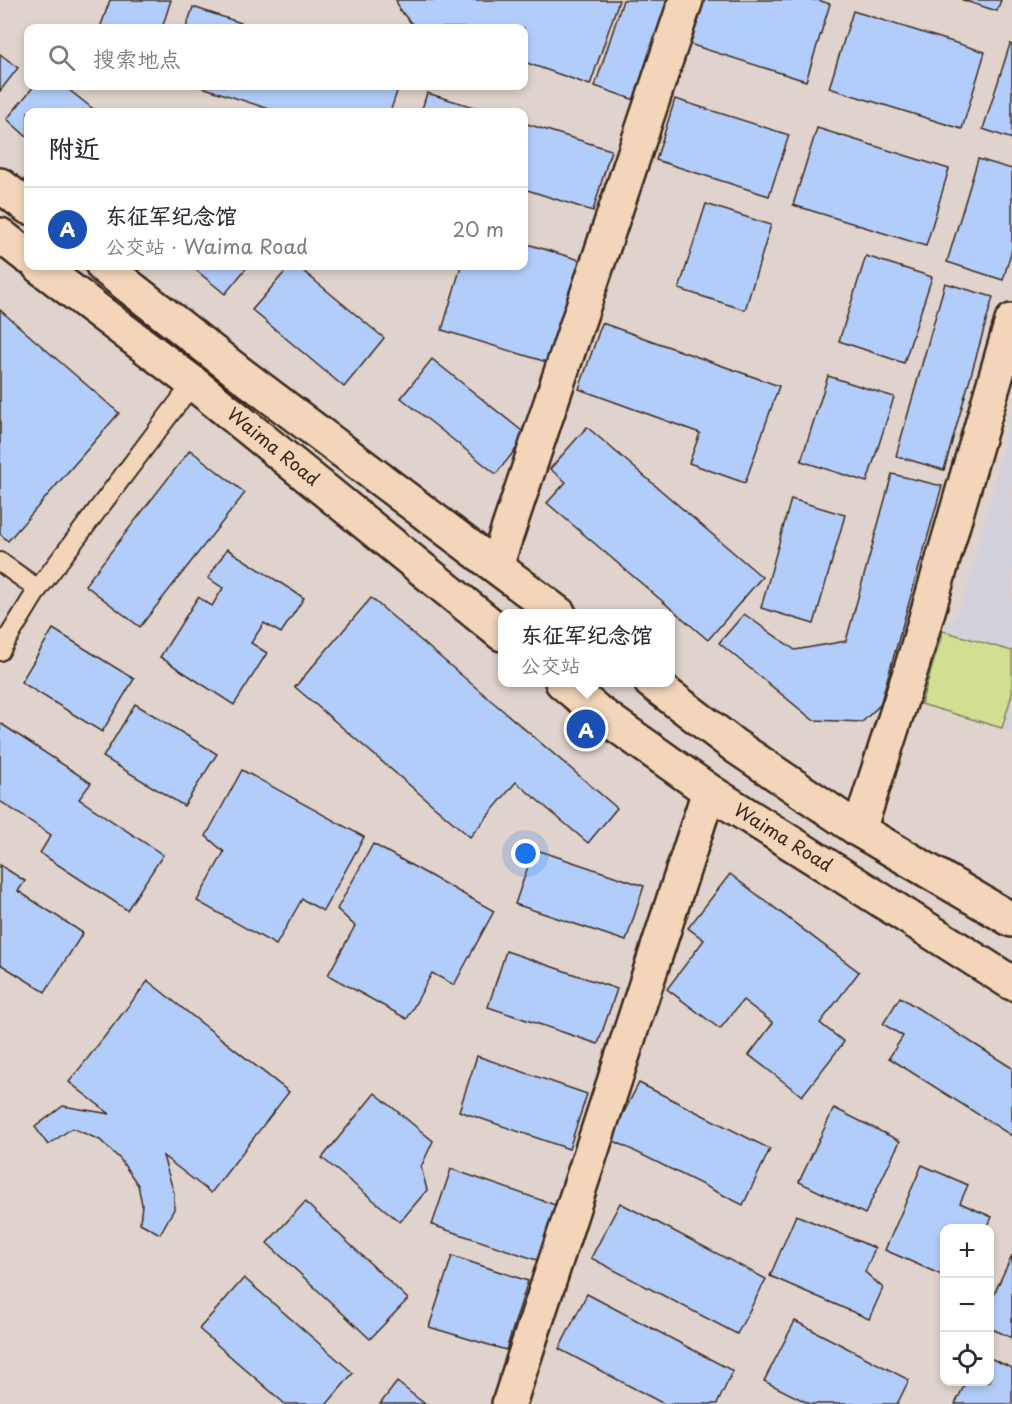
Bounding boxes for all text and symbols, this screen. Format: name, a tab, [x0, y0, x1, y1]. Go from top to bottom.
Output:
search box	[24, 24, 528, 90]
icon: search	[45, 41, 78, 74]
text: 搜索地点	[93, 41, 181, 74]
text: 附近	[48, 128, 100, 167]
text: 东征军纪念馆	[105, 198, 237, 231]
text: A	[60, 214, 75, 244]
text: 20 m	[452, 214, 504, 244]
text: 公交站 · Waima Road	[105, 231, 308, 261]
street label: Waima Road	[222, 400, 326, 492]
popup	[498, 609, 675, 687]
text: 东征军纪念馆	[520, 617, 653, 650]
text: 公交站	[520, 650, 580, 680]
pin: A	[566, 706, 606, 752]
street label: Waima Road	[729, 796, 838, 878]
your location	[511, 839, 540, 868]
map controls	[940, 1224, 994, 1386]
button: +	[940, 1224, 994, 1278]
button: −	[940, 1278, 994, 1332]
button: locate	[940, 1332, 994, 1386]

